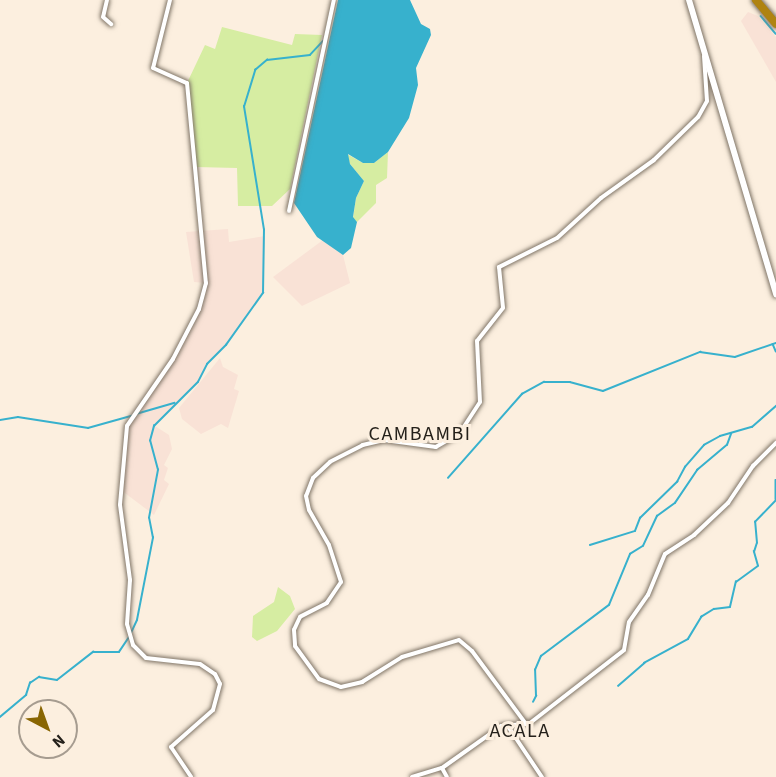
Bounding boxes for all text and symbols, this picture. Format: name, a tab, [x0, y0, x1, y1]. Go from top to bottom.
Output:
district label: CAMBAMBI	[369, 422, 471, 446]
north arrow	[18, 699, 78, 759]
district label: ACALA	[489, 719, 551, 743]
text: N	[47, 729, 70, 753]

